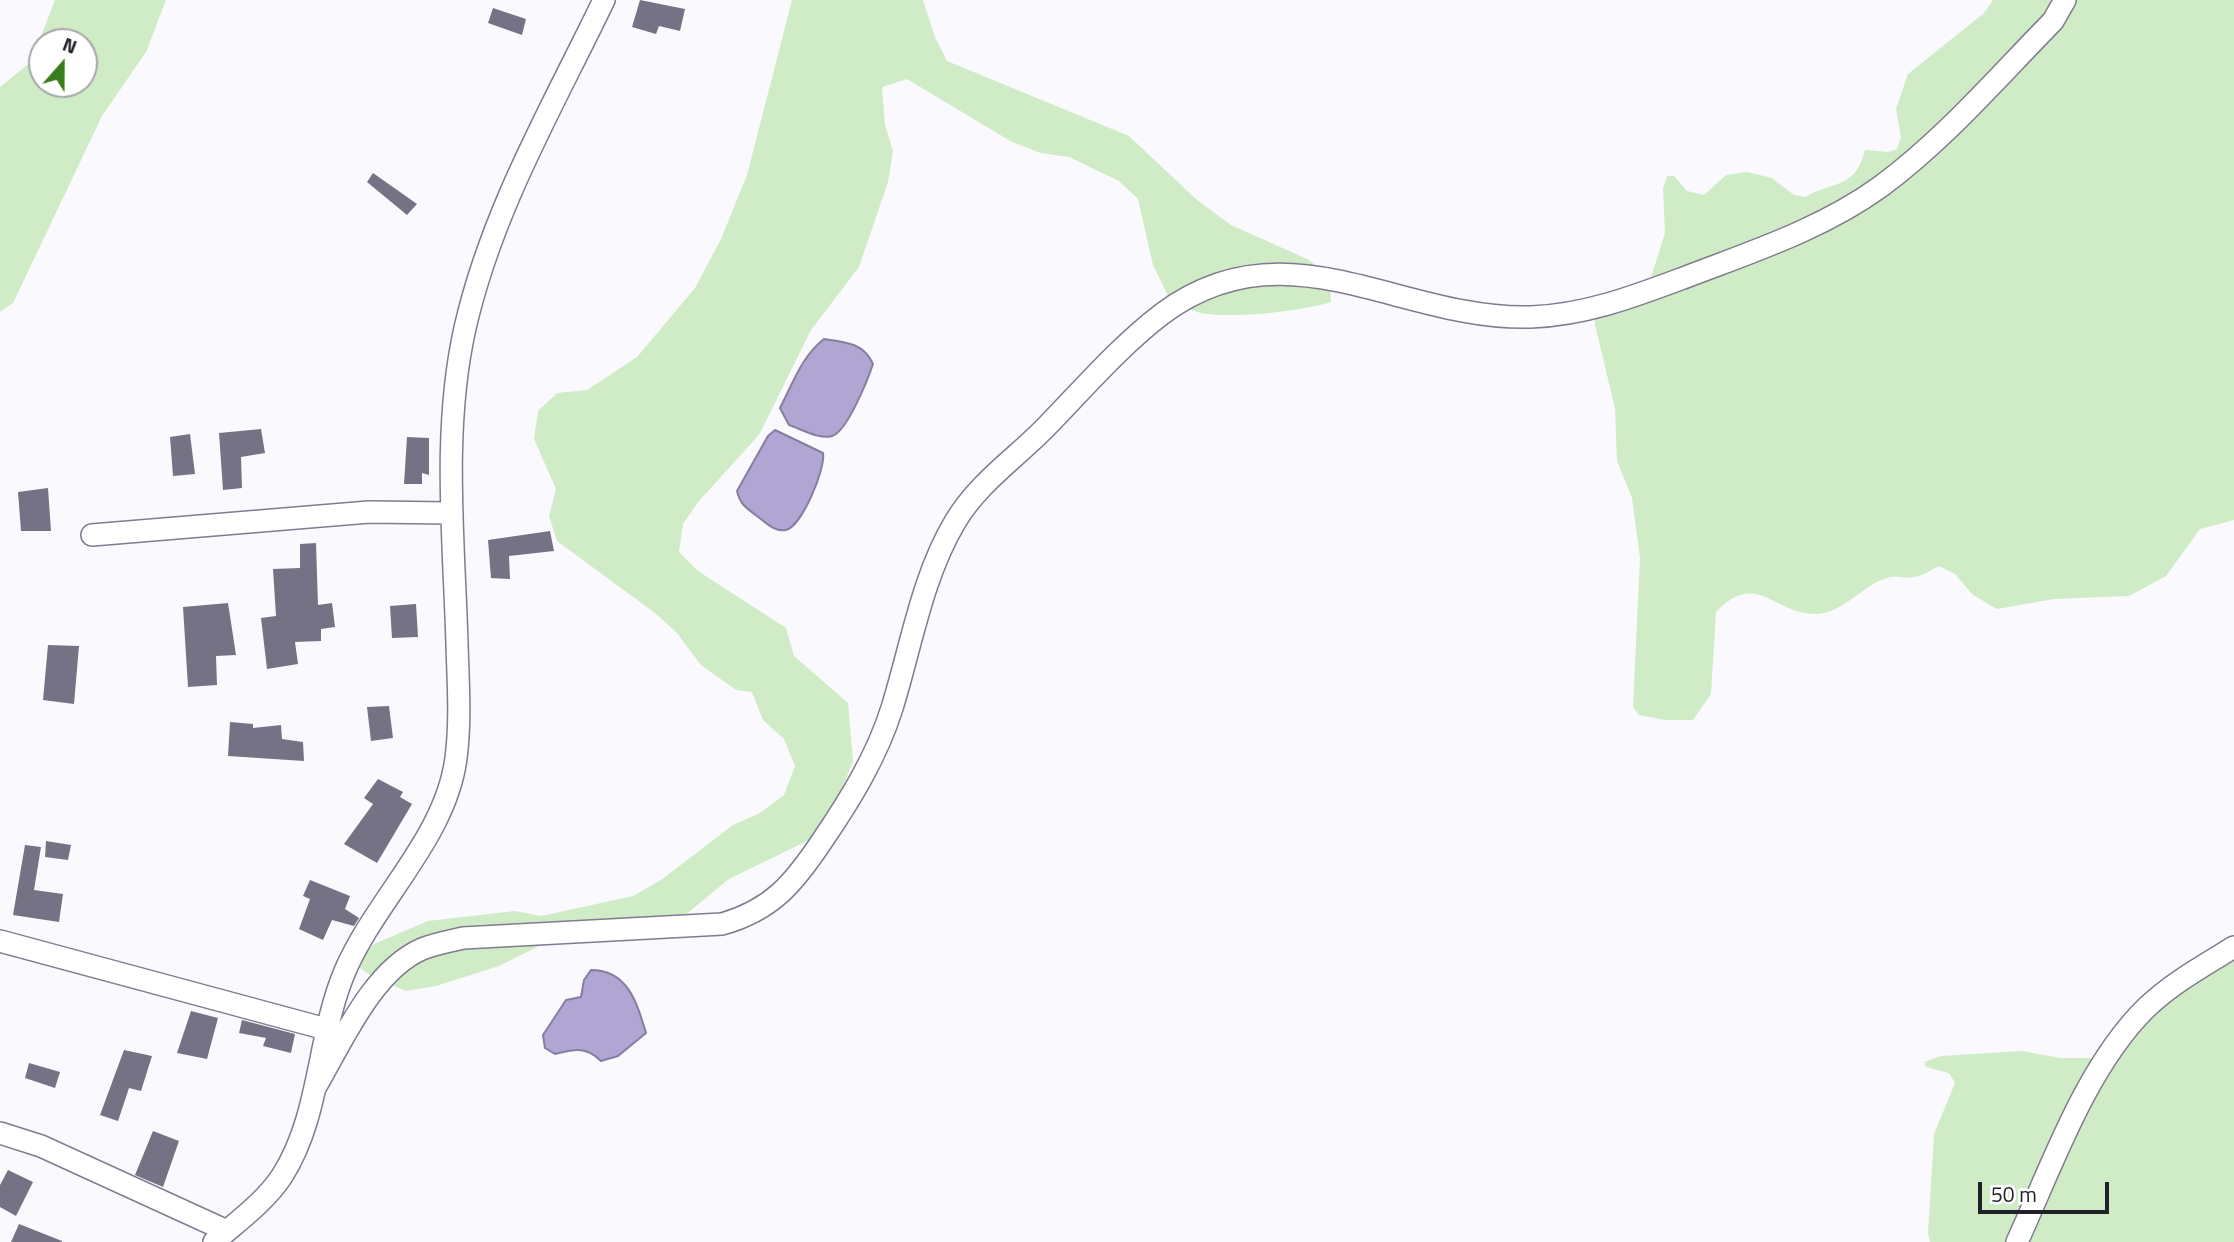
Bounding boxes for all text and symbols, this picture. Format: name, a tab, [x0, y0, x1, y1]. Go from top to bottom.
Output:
north arrow	[28, 28, 98, 98]
text: N	[59, 29, 81, 61]
scale bar	[1982, 1168, 2113, 1212]
text: 50 m	[1991, 1178, 2037, 1210]

